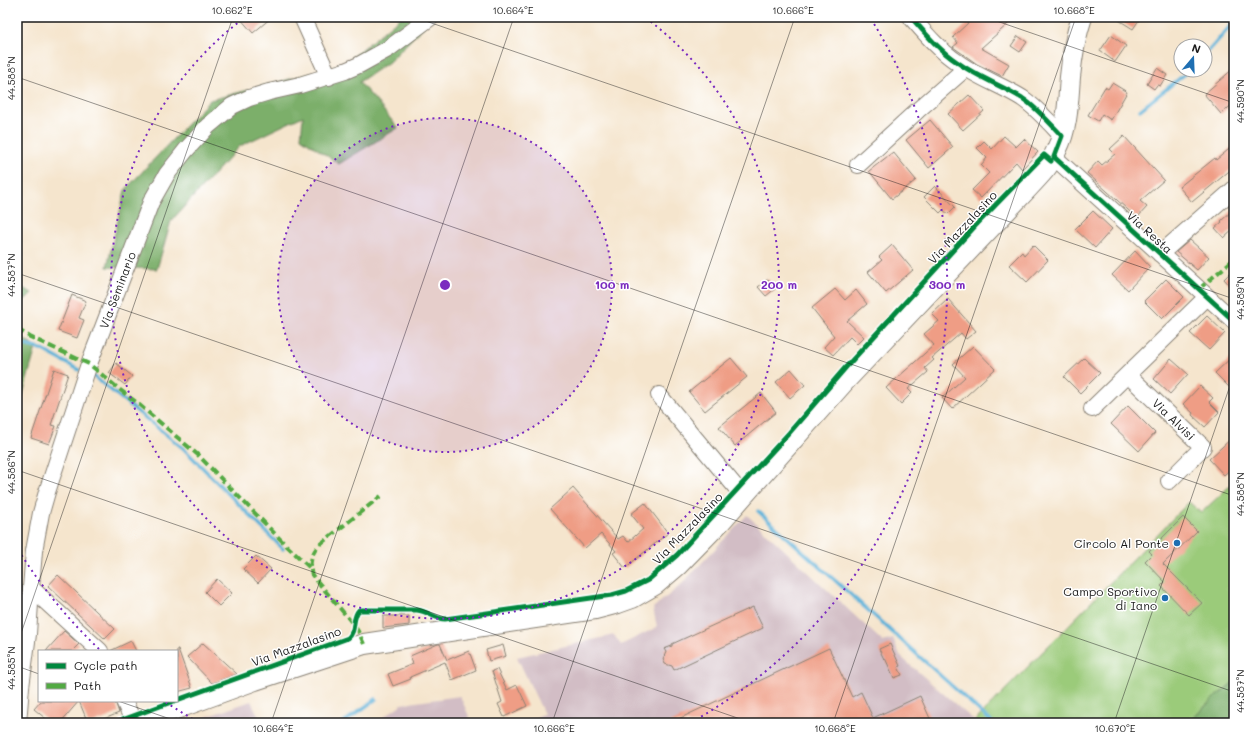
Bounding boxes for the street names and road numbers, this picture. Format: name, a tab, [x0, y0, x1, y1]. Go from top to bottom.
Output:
street label: Via Mazzalasino	[924, 187, 1000, 267]
street label: Via Resta	[1124, 207, 1176, 257]
street label: Via Seminario	[95, 249, 139, 331]
street label: Via Alvisi	[1149, 395, 1199, 443]
street label: Via Mazzalasino	[648, 489, 726, 567]
street label: Via Mazzalasino	[249, 622, 343, 670]

